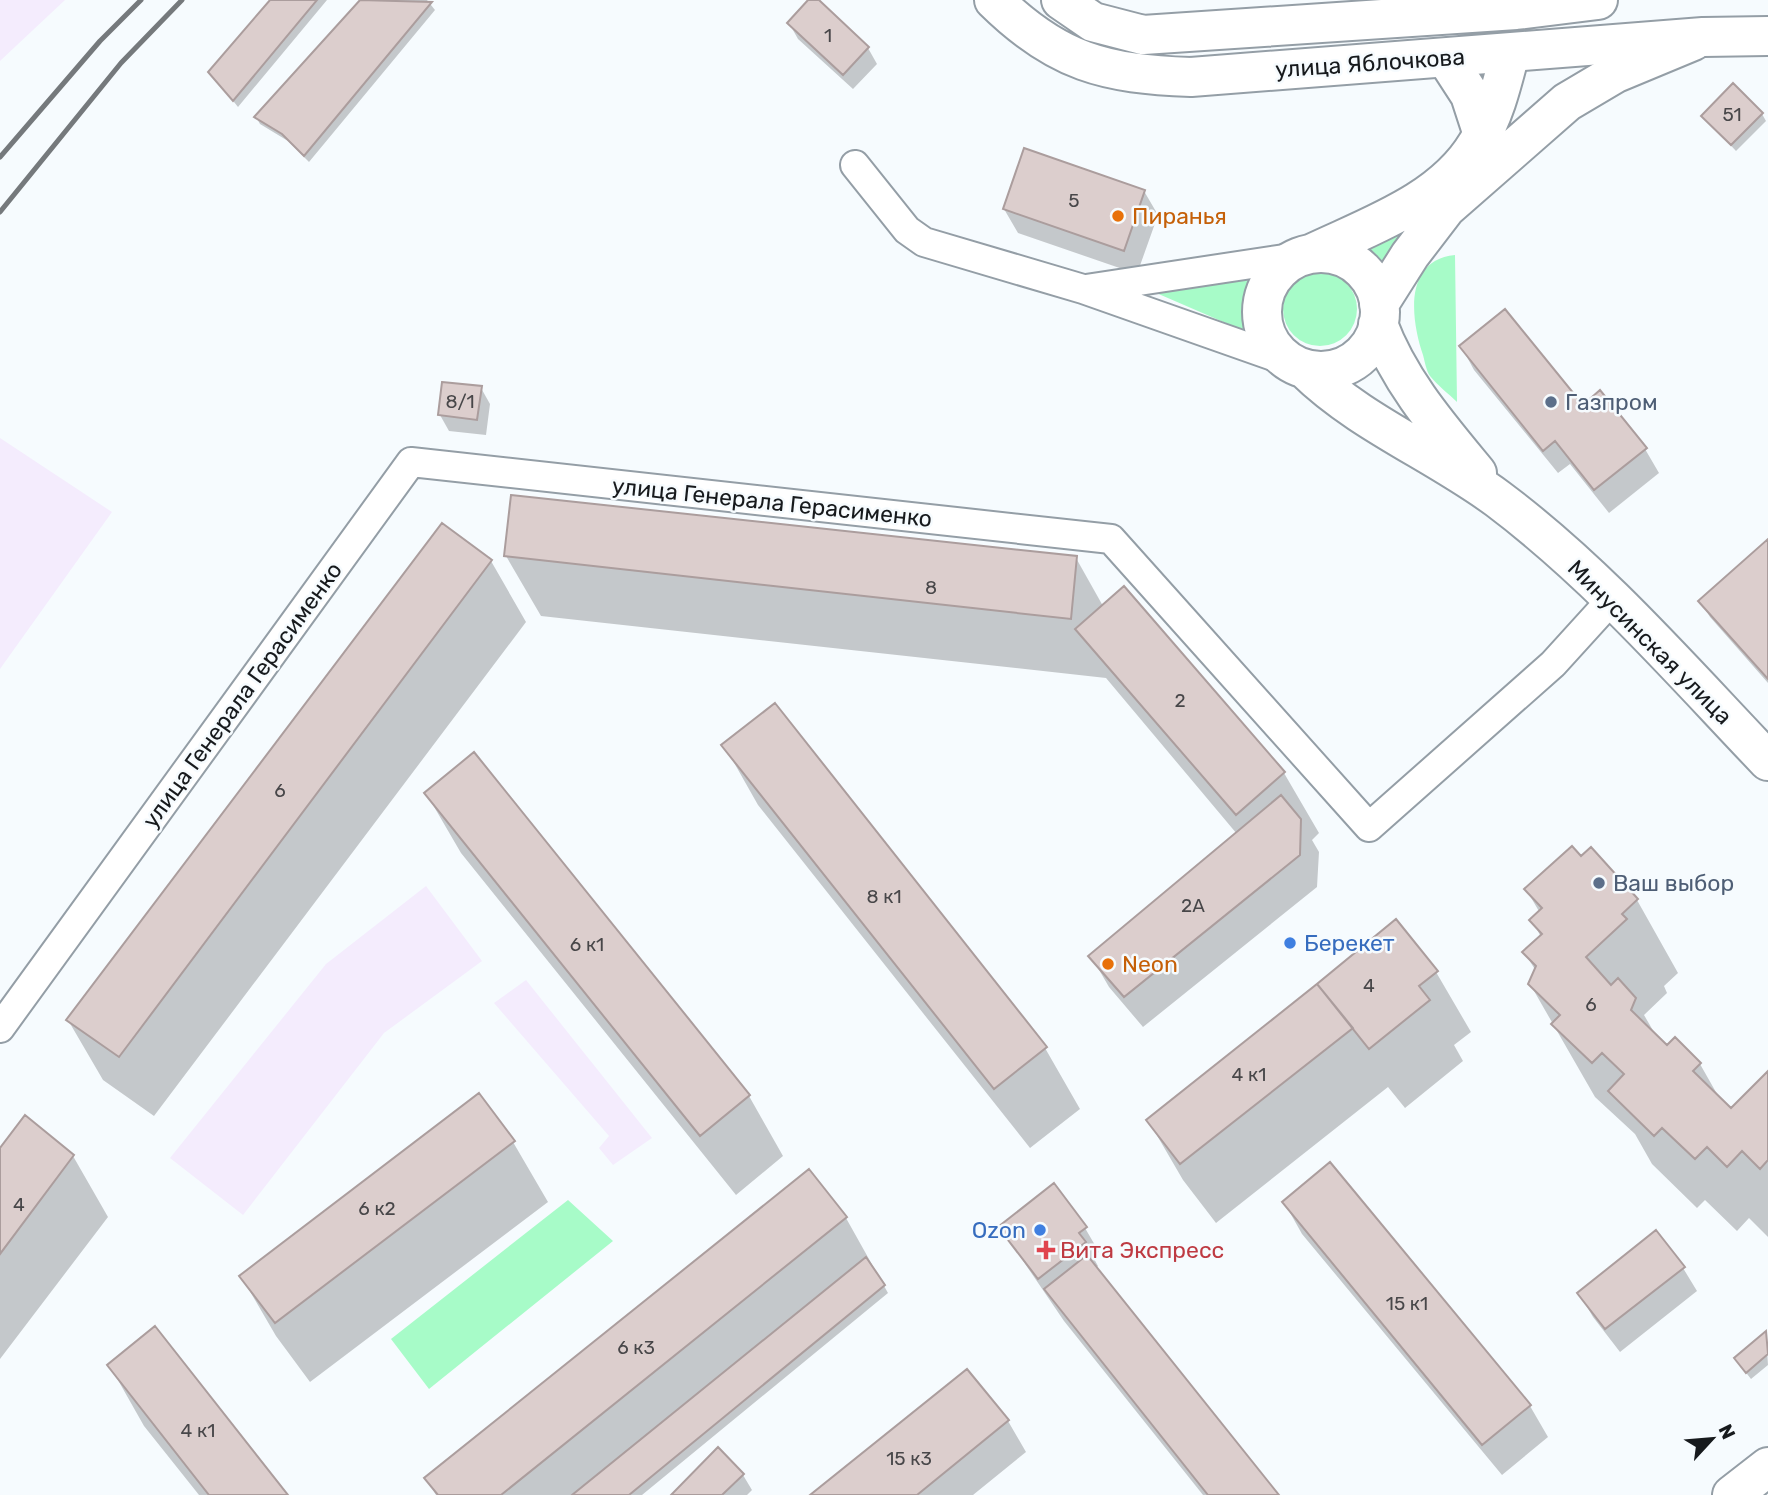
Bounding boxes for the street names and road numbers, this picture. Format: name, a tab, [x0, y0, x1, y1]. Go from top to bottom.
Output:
street label: улица Яблочкова	[1274, 42, 1466, 84]
street label: улица Генерала Герасименко	[611, 471, 933, 533]
street label: Минусинская улица	[1562, 554, 1738, 730]
street label: улица Генерала Герасименко	[136, 557, 348, 833]

